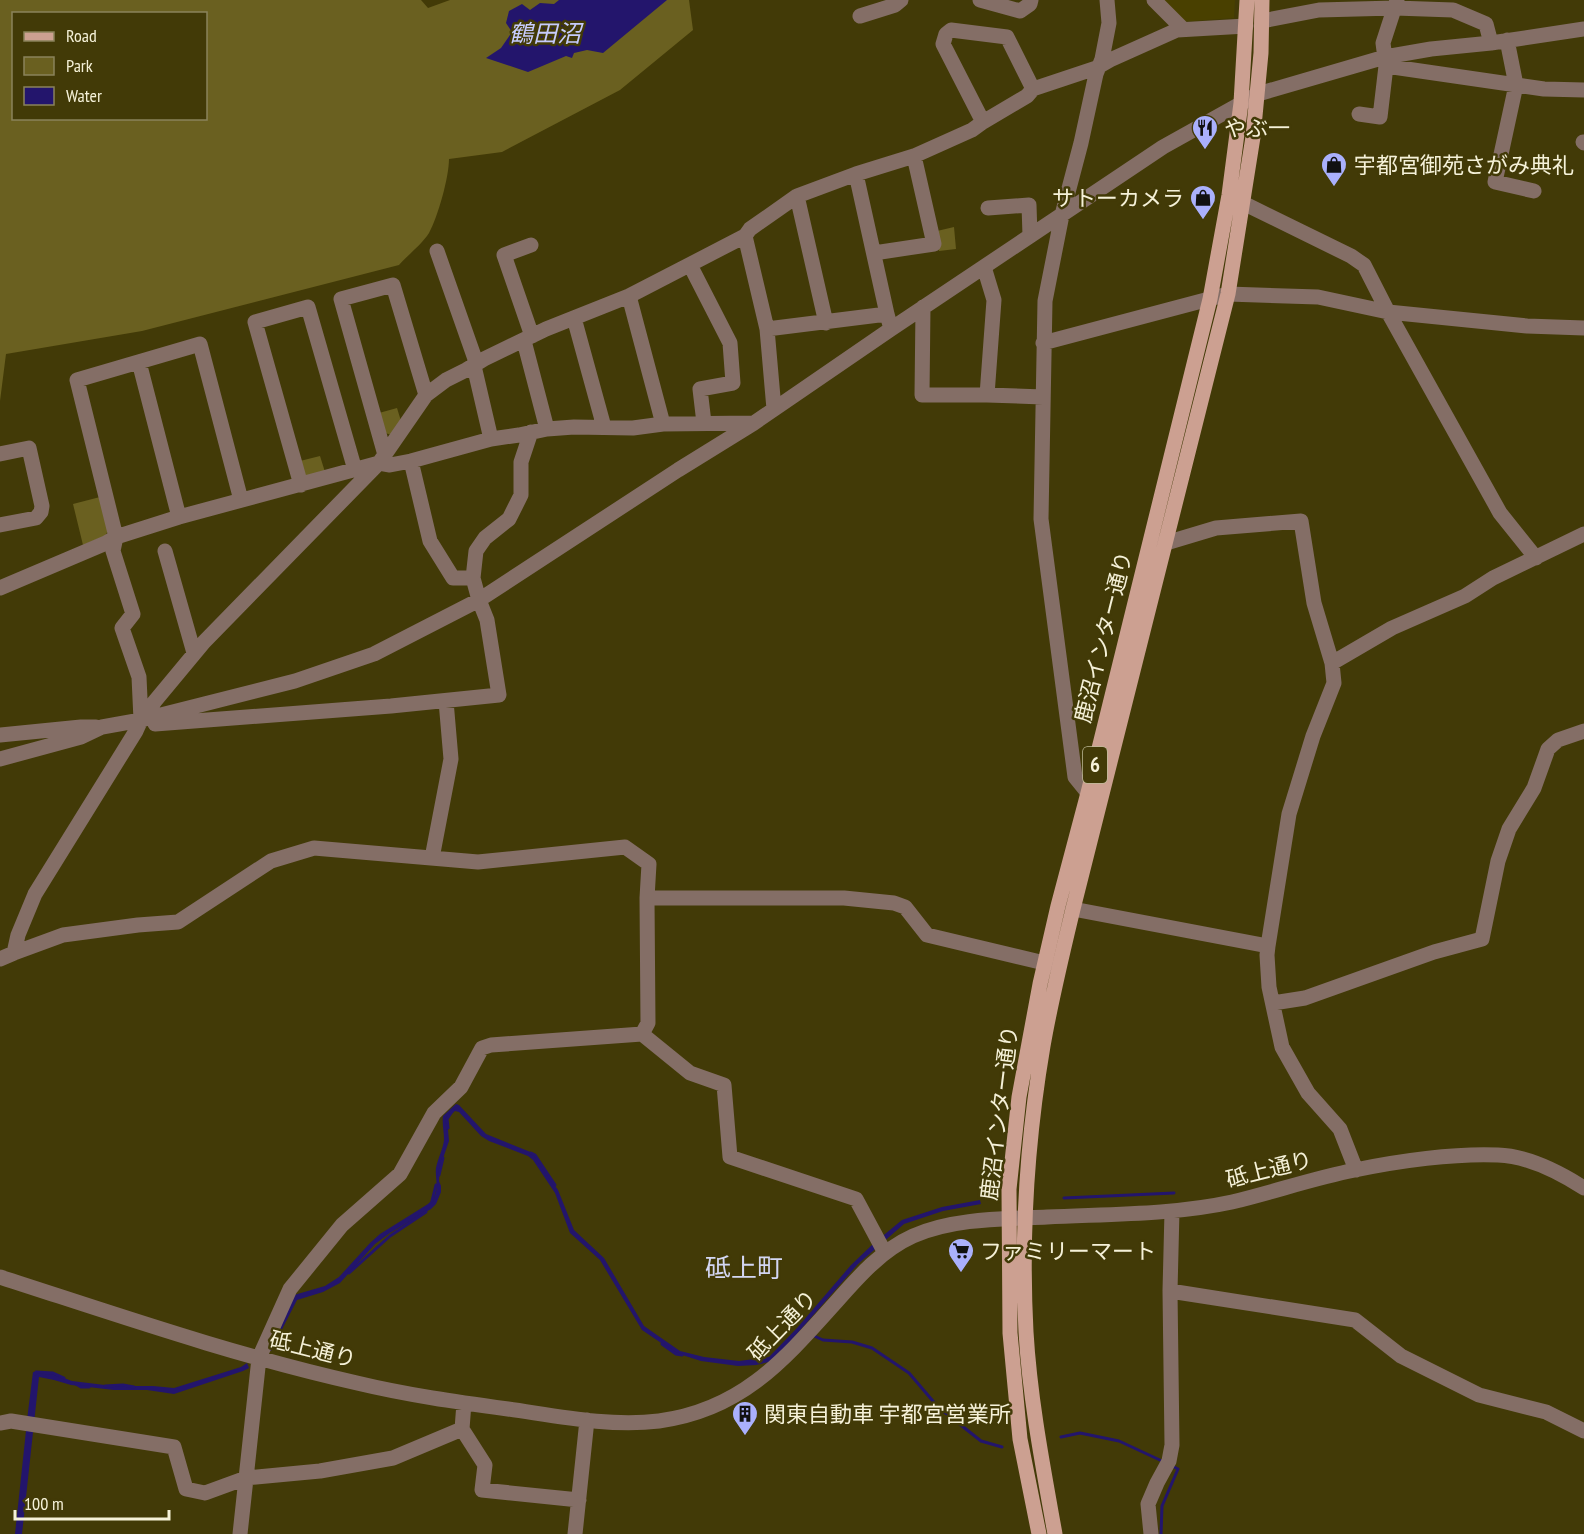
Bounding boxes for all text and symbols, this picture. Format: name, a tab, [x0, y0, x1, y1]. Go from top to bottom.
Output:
legend	[12, 12, 207, 120]
water label: 鶴田沼	[509, 18, 584, 49]
text: Road	[66, 24, 97, 47]
text: Park	[66, 54, 93, 77]
text: Water	[66, 84, 102, 107]
restaurant icon: やぶ一	[1190, 113, 1220, 151]
place label: やぶ一	[1224, 114, 1290, 142]
shop icon: 宇都宮御苑さがみ典礼	[1319, 150, 1349, 188]
place label: 宇都宮御苑さがみ典礼	[1354, 151, 1574, 179]
shop icon: サトーカメラ	[1188, 183, 1218, 221]
place label: サトーカメラ	[1052, 184, 1184, 212]
street label: 鹿沼インター通り	[1068, 548, 1138, 726]
road number: 6	[1083, 747, 1107, 783]
street label: 鹿沼インター通り	[974, 1024, 1024, 1202]
street label: 砥上通り	[1223, 1145, 1315, 1193]
supermarket icon: ファミリーマート	[946, 1236, 976, 1274]
place label: ファミリーマート	[980, 1237, 1156, 1265]
district label: 砥上町	[705, 1251, 783, 1284]
street label: 砥上通り	[741, 1284, 823, 1366]
street label: 砥上通り	[267, 1325, 359, 1373]
building icon: 関東自動車 宇都宮営業所	[730, 1399, 760, 1437]
place label: 関東自動車 宇都宮営業所	[764, 1400, 1011, 1428]
scale bar	[15, 1483, 170, 1521]
text: 100 m	[24, 1492, 64, 1515]

